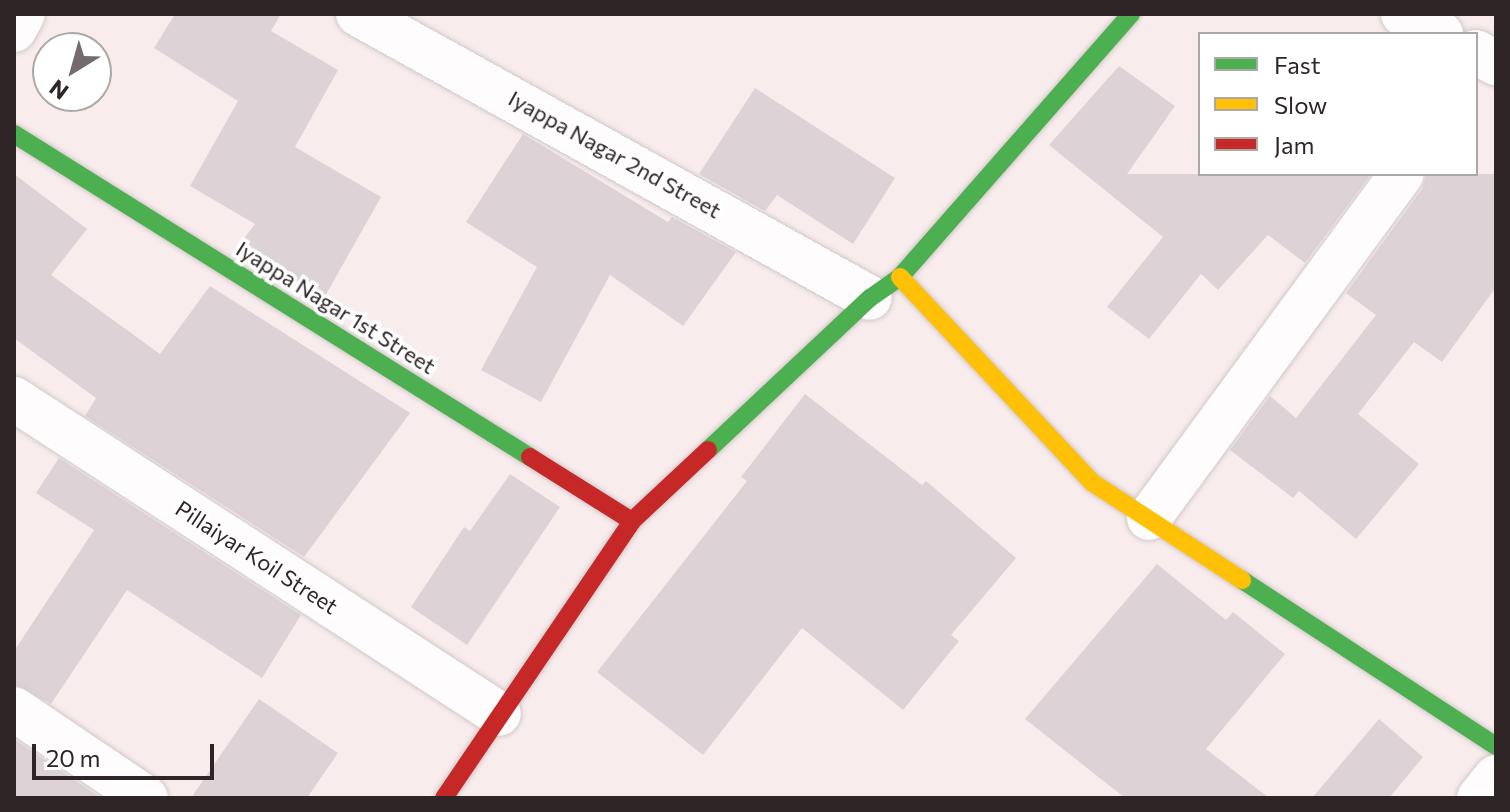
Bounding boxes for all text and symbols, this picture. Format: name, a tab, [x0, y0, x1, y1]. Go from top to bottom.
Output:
north arrow	[32, 32, 112, 112]
legend	[1198, 32, 1478, 176]
text: Fast	[1274, 50, 1321, 79]
text: N	[44, 74, 73, 106]
street label: Iyappa Nagar 2nd Street	[504, 85, 726, 223]
text: Slow	[1274, 90, 1327, 119]
text: Jam	[1274, 130, 1314, 159]
street label: Iyappa Nagar 1st Street	[232, 235, 440, 379]
street label: Pillaiyar Koil Street	[171, 495, 343, 619]
scale bar	[36, 728, 218, 778]
text: 20 m	[46, 743, 100, 772]

